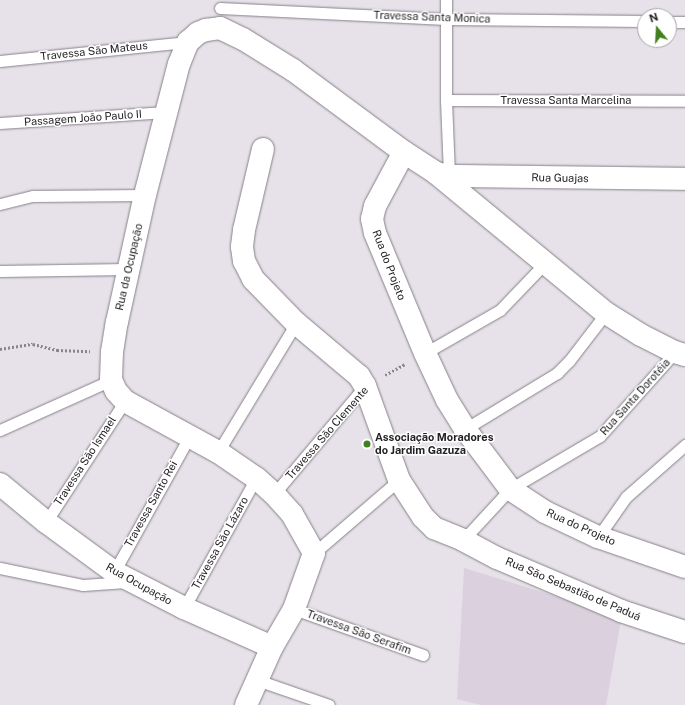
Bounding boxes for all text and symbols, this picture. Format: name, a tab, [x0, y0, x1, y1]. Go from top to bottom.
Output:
street label: Travessa Santa Monica	[373, 8, 491, 26]
north arrow	[637, 8, 677, 48]
text: N	[648, 11, 660, 25]
street label: Travessa São Mateus	[40, 39, 148, 63]
street label: Travessa Santa Marcelina	[501, 93, 631, 107]
street label: Passagem João Paulo II	[24, 107, 142, 129]
street label: Rua Guajas	[531, 171, 589, 185]
street label: Rua da Ocupação	[113, 222, 145, 312]
street label: Rua do Projeto	[369, 228, 409, 302]
street label: Rua Santa Dorotéia	[597, 356, 673, 438]
street label: Travessa São Clemente	[283, 384, 371, 482]
street label: Travessa São Ismael	[51, 414, 119, 508]
place label: Associação Moradores do Jardim Gazuza	[375, 431, 493, 457]
marker: Associação Moradores do Jardim Gazuza	[362, 439, 372, 449]
street label: Travessa Santo Rei	[122, 459, 180, 549]
street label: Travessa São Lázaro	[189, 494, 251, 592]
street label: Rua do Projeto	[544, 506, 618, 548]
street label: Rua São Sebastião de Paduá	[503, 554, 643, 624]
street label: Rua Ocupação	[104, 560, 174, 608]
street label: Travessa São Serafim	[305, 607, 413, 657]

